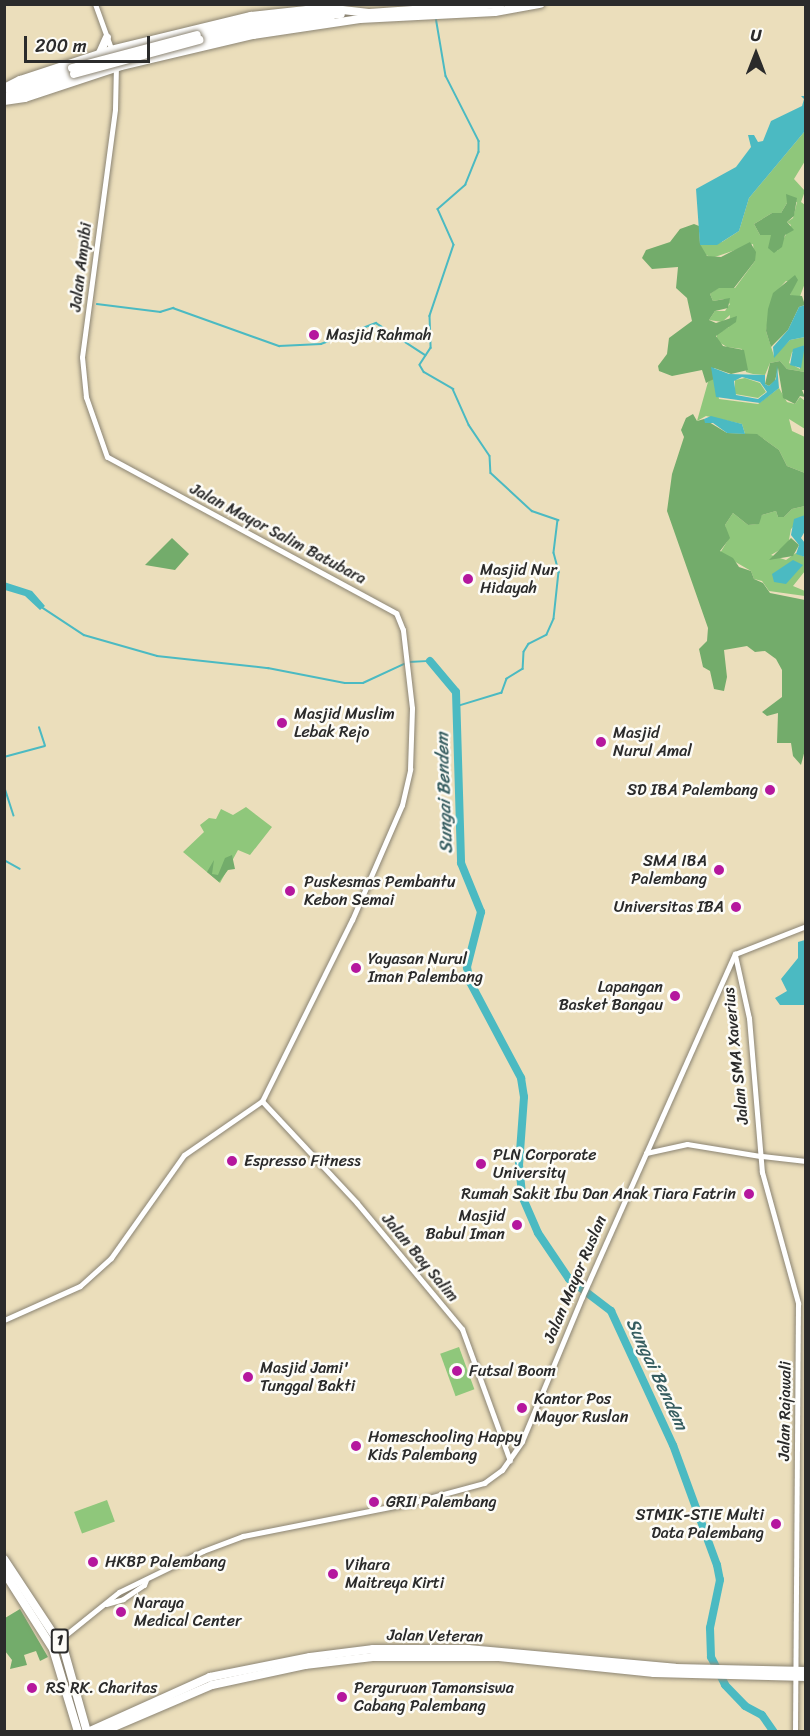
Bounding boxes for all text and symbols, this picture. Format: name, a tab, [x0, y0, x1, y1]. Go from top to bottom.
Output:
text: U	[751, 21, 761, 50]
scale bar	[27, 24, 153, 62]
north arrow	[726, 24, 786, 84]
text: 200 m	[35, 30, 87, 62]
street label: Jalan Ampibi	[66, 221, 96, 313]
place label: Masjid Rahmah	[326, 325, 431, 345]
marker: Masjid Rahmah	[307, 328, 321, 342]
street label: Jalan Mayor Salim Batubara	[186, 479, 370, 589]
place label: Masjid Nur Hidayah	[480, 560, 557, 598]
marker: Masjid Nur Hidayah	[461, 572, 475, 586]
place label: Masjid Muslim Lebak Rejo	[294, 704, 395, 742]
marker: Masjid Muslim Lebak Rejo	[275, 716, 289, 730]
place label: Masjid Nurul Amal	[613, 723, 692, 761]
water label: Sungai Bendem	[431, 732, 457, 854]
marker: Masjid Nurul Amal	[594, 735, 608, 749]
place label: SD IBA Palembang	[627, 780, 758, 800]
marker: SD IBA Palembang	[763, 783, 777, 797]
place label: SMA IBA Palembang	[631, 851, 707, 889]
marker: SMA IBA Palembang	[712, 863, 726, 877]
place label: Puskesmas Pembantu Kebon Semai	[304, 872, 456, 910]
marker: Puskesmas Pembantu Kebon Semai	[281, 882, 299, 900]
place label: Universitas IBA	[614, 897, 724, 917]
marker: Universitas IBA	[729, 900, 743, 914]
place label: Yayasan Nurul Iman Palembang	[368, 949, 484, 987]
marker: Yayasan Nurul Iman Palembang	[349, 961, 363, 975]
place label: Lapangan Basket Bangau	[559, 977, 663, 1015]
street label: Jalan SMA Xaverius	[719, 986, 753, 1126]
marker: Lapangan Basket Bangau	[668, 989, 682, 1003]
place label: PLN Corporate University	[493, 1145, 597, 1183]
place label: Espresso Fitness	[244, 1151, 361, 1171]
marker: Espresso Fitness	[225, 1154, 239, 1168]
marker: PLN Corporate University	[474, 1157, 488, 1171]
place label: Rumah Sakit Ibu Dan Anak Tiara Fatrin	[461, 1184, 736, 1204]
marker: Rumah Sakit Ibu Dan Anak Tiara Fatrin	[740, 1185, 758, 1203]
place label: Masjid Babul Iman	[426, 1206, 505, 1244]
street label: Jalan Bay Salim	[377, 1209, 463, 1307]
street label: Jalan Mayor Ruslan	[540, 1213, 610, 1345]
marker: Masjid Babul Iman	[510, 1218, 524, 1232]
water label: Sungai Bendem	[622, 1314, 692, 1434]
place label: Masjid Jami' Tunggal Bakti	[260, 1358, 356, 1396]
place label: Futsal Boom	[469, 1361, 556, 1381]
street label: Jalan Rajawali	[775, 1361, 795, 1461]
marker: Futsal Boom	[450, 1364, 464, 1378]
marker: Masjid Jami' Tunggal Bakti	[241, 1370, 255, 1384]
place label: Kantor Pos Mayor Ruslan	[534, 1389, 629, 1427]
marker: Kantor Pos Mayor Ruslan	[515, 1401, 529, 1415]
place label: Homeschooling Happy Kids Palembang	[368, 1427, 522, 1465]
marker: Homeschooling Happy Kids Palembang	[349, 1439, 363, 1453]
place label: GRII Palembang	[386, 1492, 497, 1512]
marker: GRII Palembang	[367, 1495, 381, 1509]
place label: STMIK-STIE Multi Data Palembang	[635, 1505, 764, 1543]
marker: STMIK-STIE Multi Data Palembang	[769, 1517, 783, 1531]
place label: HKBP Palembang	[105, 1552, 226, 1572]
marker: HKBP Palembang	[86, 1555, 100, 1569]
place label: Vihara Maitreya Kirti	[345, 1555, 444, 1593]
marker: Vihara Maitreya Kirti	[326, 1567, 340, 1581]
place label: Naraya Medical Center	[134, 1593, 241, 1631]
marker: Naraya Medical Center	[112, 1603, 130, 1621]
street label: Jalan Veteran	[387, 1626, 483, 1646]
road number: 1	[50, 1629, 70, 1653]
place label: RS RK. Charitas	[46, 1678, 158, 1698]
place label: Perguruan Tamansiswa Cabang Palembang	[354, 1678, 513, 1716]
marker: RS RK. Charitas	[23, 1679, 41, 1697]
marker: Perguruan Tamansiswa Cabang Palembang	[335, 1690, 349, 1704]

